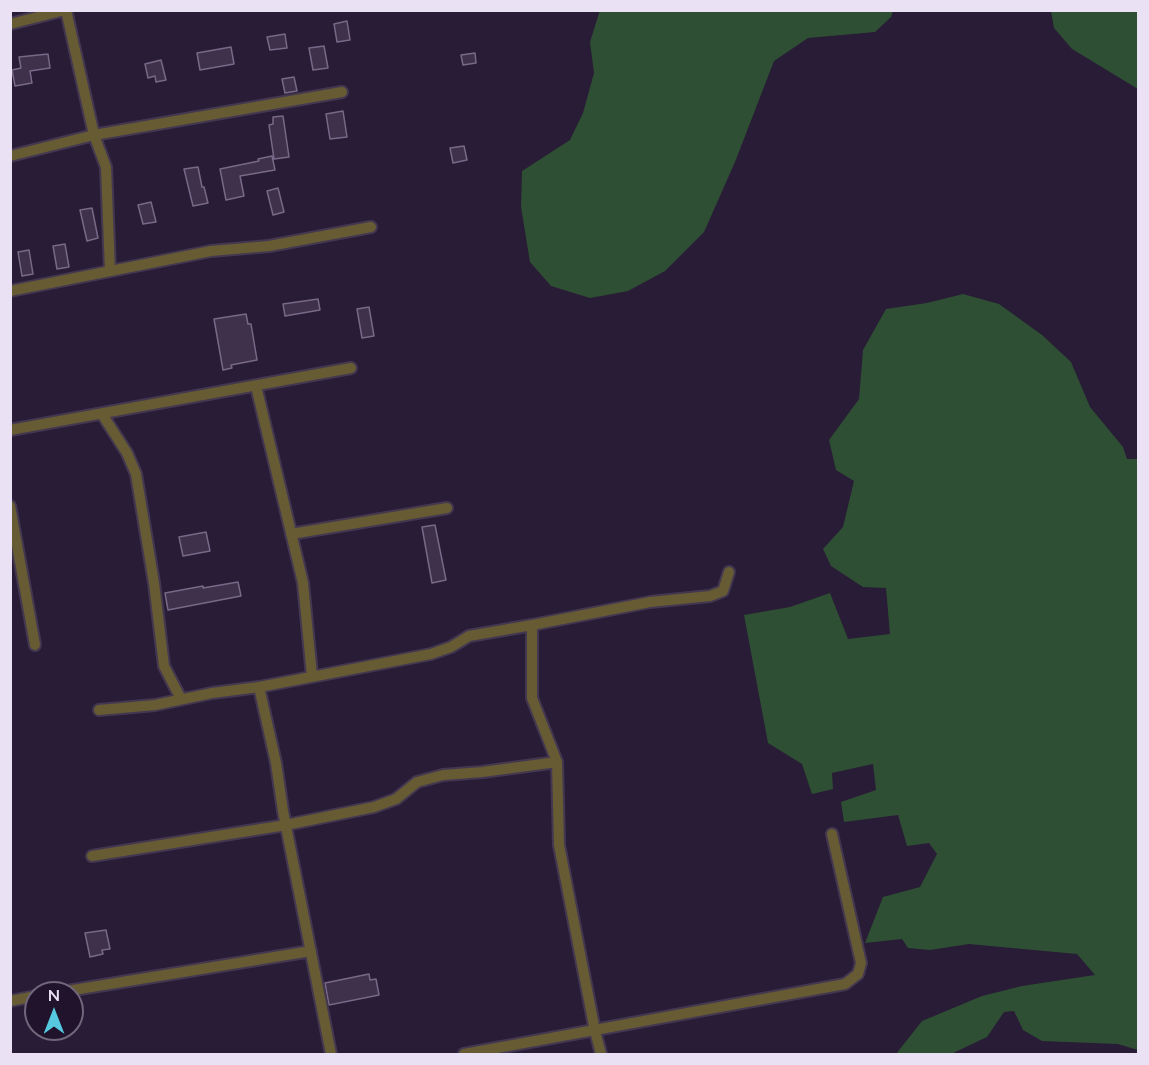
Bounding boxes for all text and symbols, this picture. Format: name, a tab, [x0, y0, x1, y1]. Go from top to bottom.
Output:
north arrow	[24, 981, 84, 1041]
text: N	[48, 985, 60, 1004]

